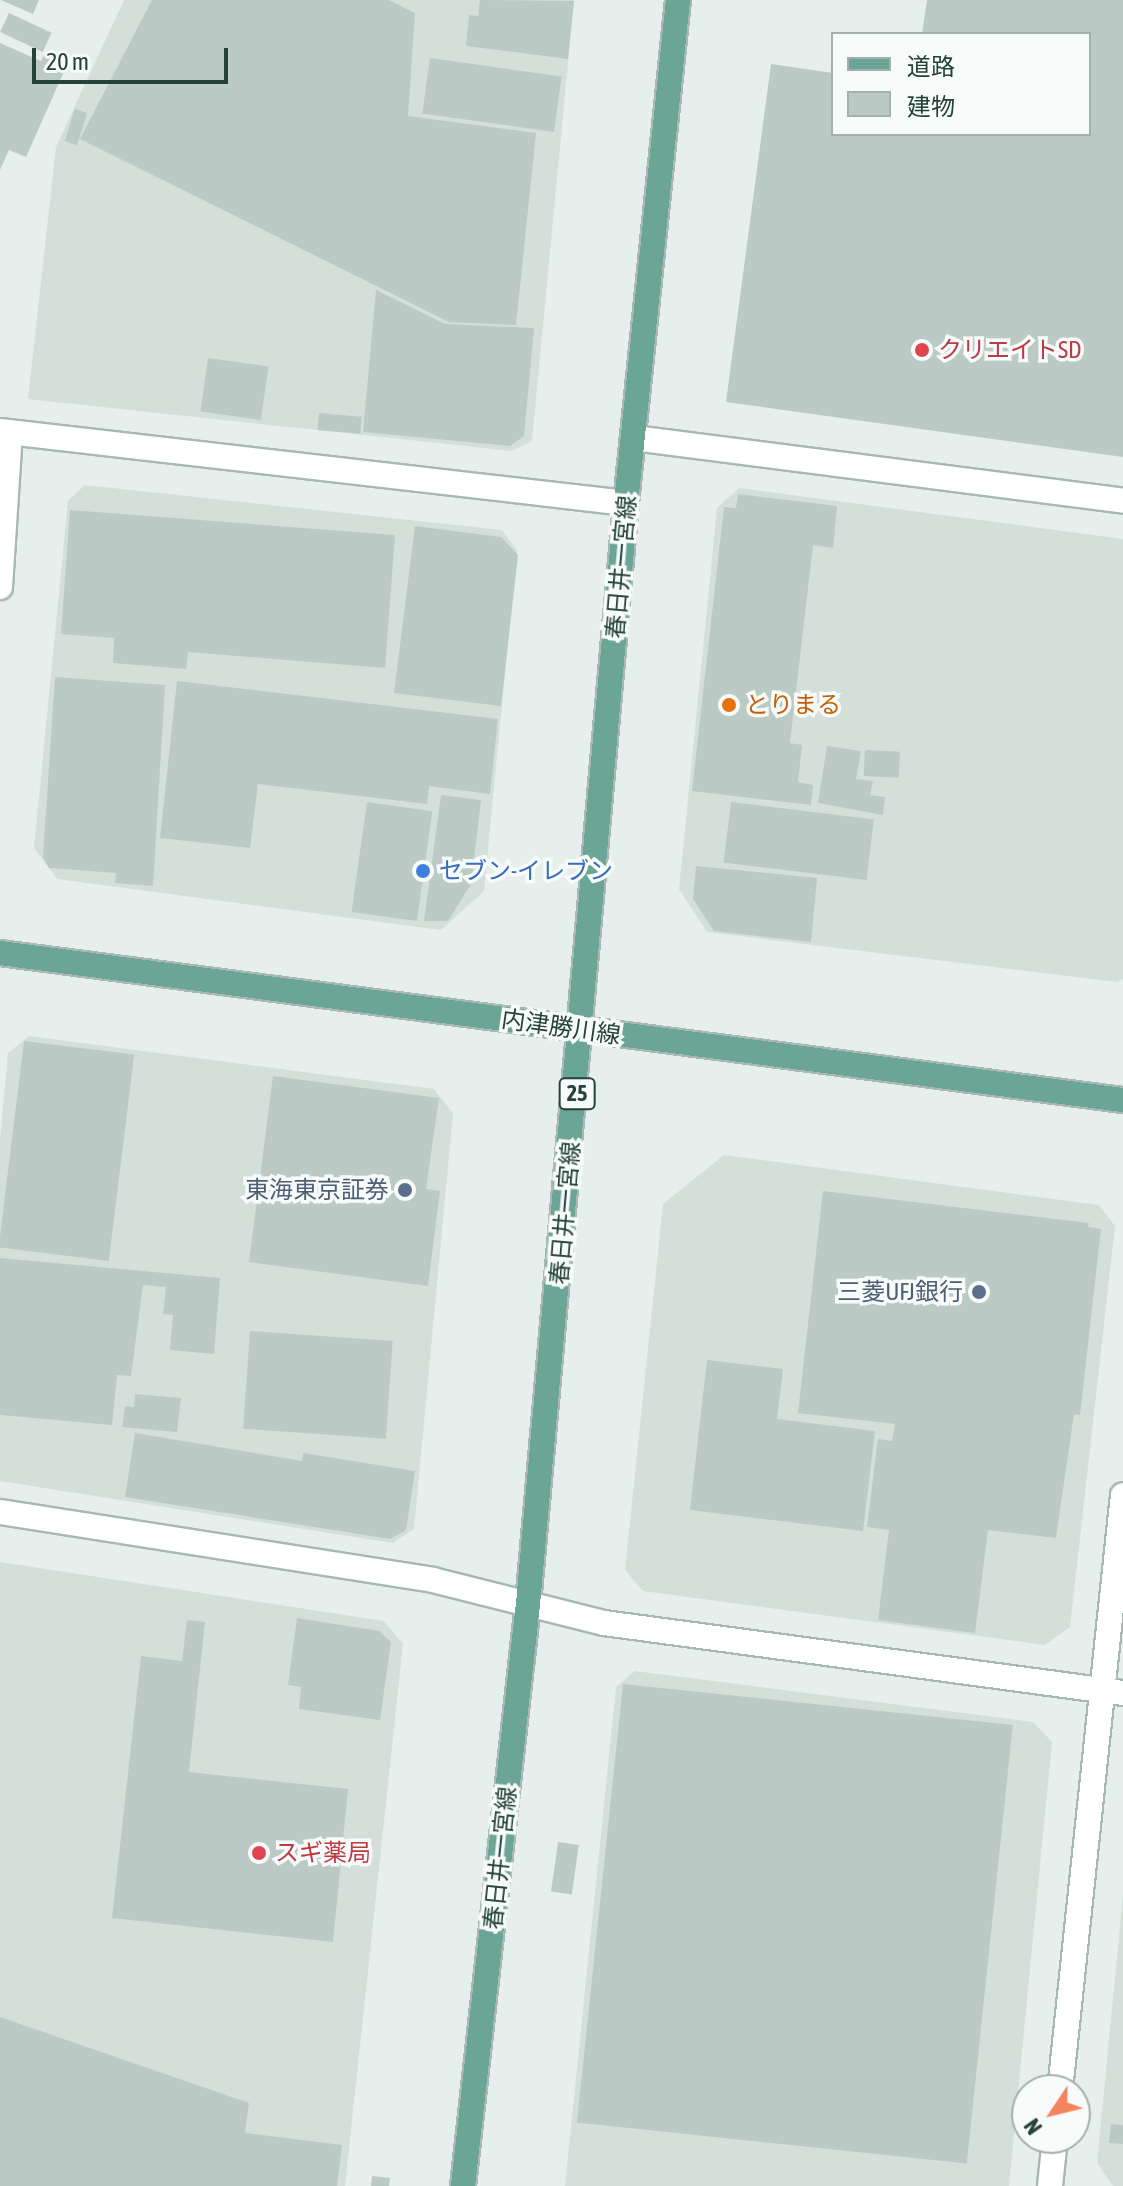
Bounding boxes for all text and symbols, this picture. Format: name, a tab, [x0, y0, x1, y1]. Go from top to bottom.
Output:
scale bar	[36, 32, 232, 82]
legend	[831, 32, 1091, 136]
text: 20 m	[46, 48, 89, 75]
text: 道路	[907, 53, 955, 80]
text: 建物	[907, 93, 955, 120]
place label: クリエイトSD	[938, 336, 1082, 364]
marker: クリエイトSD	[913, 341, 931, 359]
street label: 春日井一宮線	[600, 494, 642, 640]
place label: とりまる	[745, 691, 841, 719]
marker: とりまる	[720, 696, 738, 714]
place label: セブン-イレブン	[439, 857, 613, 885]
marker: セブン-イレブン	[414, 862, 432, 880]
street label: 内津勝川線	[500, 1004, 622, 1050]
road number: 25	[557, 1076, 597, 1112]
street label: 春日井一宮線	[544, 1140, 586, 1286]
place label: 東海東京証券	[245, 1176, 389, 1204]
marker: 東海東京証券	[396, 1181, 414, 1199]
place label: 三菱UFJ銀行	[837, 1278, 963, 1306]
marker: 三菱UFJ銀行	[970, 1283, 988, 1301]
street label: 春日井一宮線	[478, 1785, 522, 1931]
place label: スギ薬局	[275, 1839, 371, 1867]
marker: スギ薬局	[250, 1844, 268, 1862]
north arrow	[1011, 2074, 1091, 2154]
text: N	[1019, 2114, 1047, 2139]

